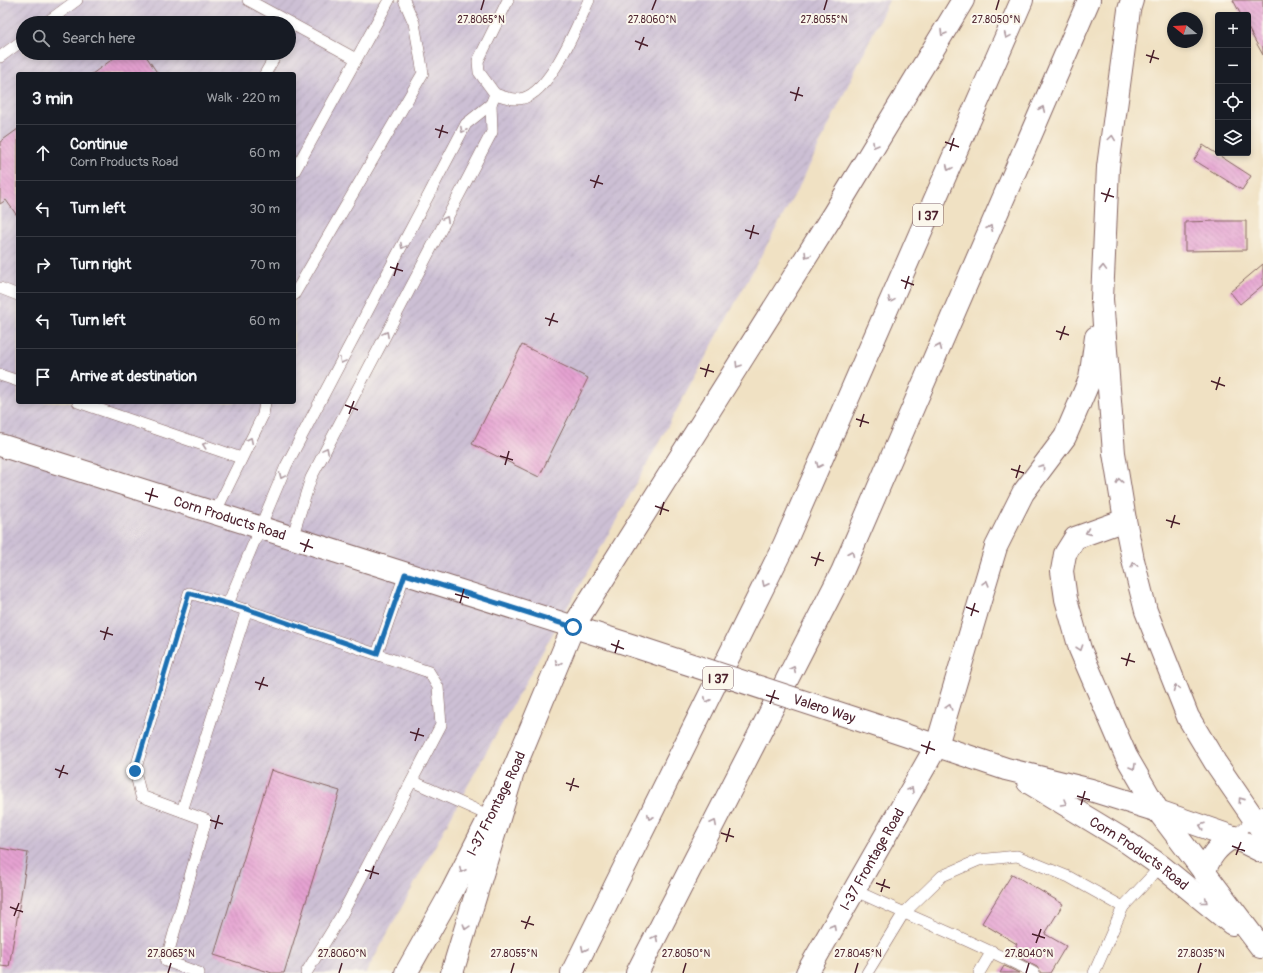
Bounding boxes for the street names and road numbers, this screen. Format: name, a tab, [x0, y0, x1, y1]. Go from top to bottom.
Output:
road number: I 37	[913, 204, 943, 226]
street label: Corn Products Road	[171, 493, 288, 544]
road number: I 37	[703, 667, 733, 689]
street label: Valero Way	[791, 691, 858, 727]
street label: I-37 Frontage Road	[463, 749, 529, 859]
street label: I-37 Frontage Road	[837, 805, 908, 913]
street label: Corn Products Road	[1086, 813, 1192, 894]

